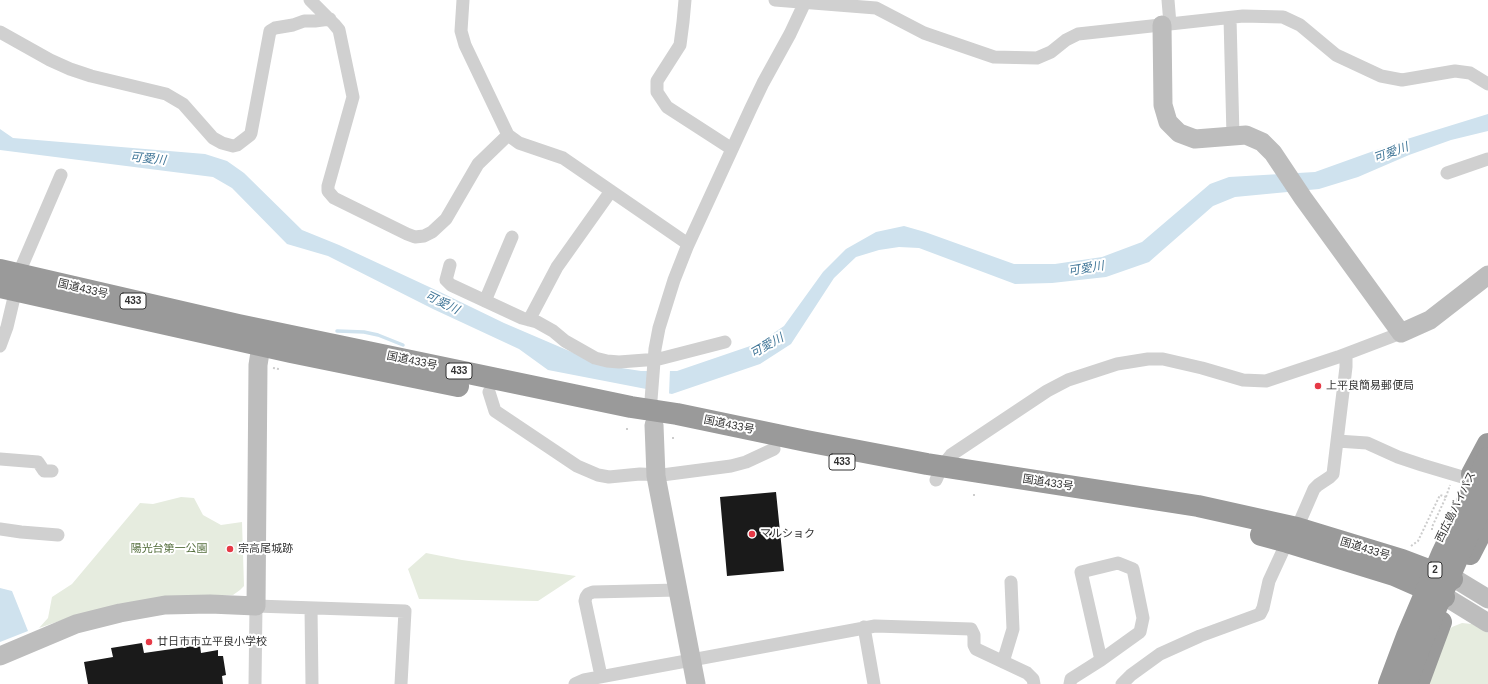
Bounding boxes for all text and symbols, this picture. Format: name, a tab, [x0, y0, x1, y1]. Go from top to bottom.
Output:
water label: 可愛川	[1372, 140, 1410, 166]
water label: 可愛川	[129, 150, 167, 168]
water label: 可愛川	[1067, 259, 1105, 279]
street label: 国道433号	[56, 277, 110, 301]
water label: 可愛川	[423, 289, 461, 317]
road number: 433	[120, 293, 146, 309]
water label: 可愛川	[748, 331, 786, 361]
street label: 国道433号	[386, 349, 438, 373]
road number: 433	[446, 363, 472, 379]
place label: 上平良簡易郵便局	[1326, 379, 1414, 393]
marker: 上平良簡易郵便局	[1313, 381, 1323, 391]
street label: 国道433号	[703, 413, 755, 437]
road number: 433	[829, 454, 855, 470]
street label: 西広島バイパス	[1433, 470, 1479, 544]
street label: 国道433号	[1022, 472, 1074, 494]
place label: マルショク	[760, 527, 815, 541]
marker: マルショク	[747, 529, 757, 539]
street label: 国道433号	[1339, 535, 1391, 563]
park label: 陽光台第一公園	[131, 542, 207, 556]
place label: 宗高尾城跡	[238, 542, 293, 556]
marker: 宗高尾城跡	[225, 544, 235, 554]
road number: 2	[1428, 562, 1442, 578]
place label: 廿日市市立平良小学校	[157, 635, 267, 649]
marker: 廿日市市立平良小学校	[144, 637, 154, 647]

